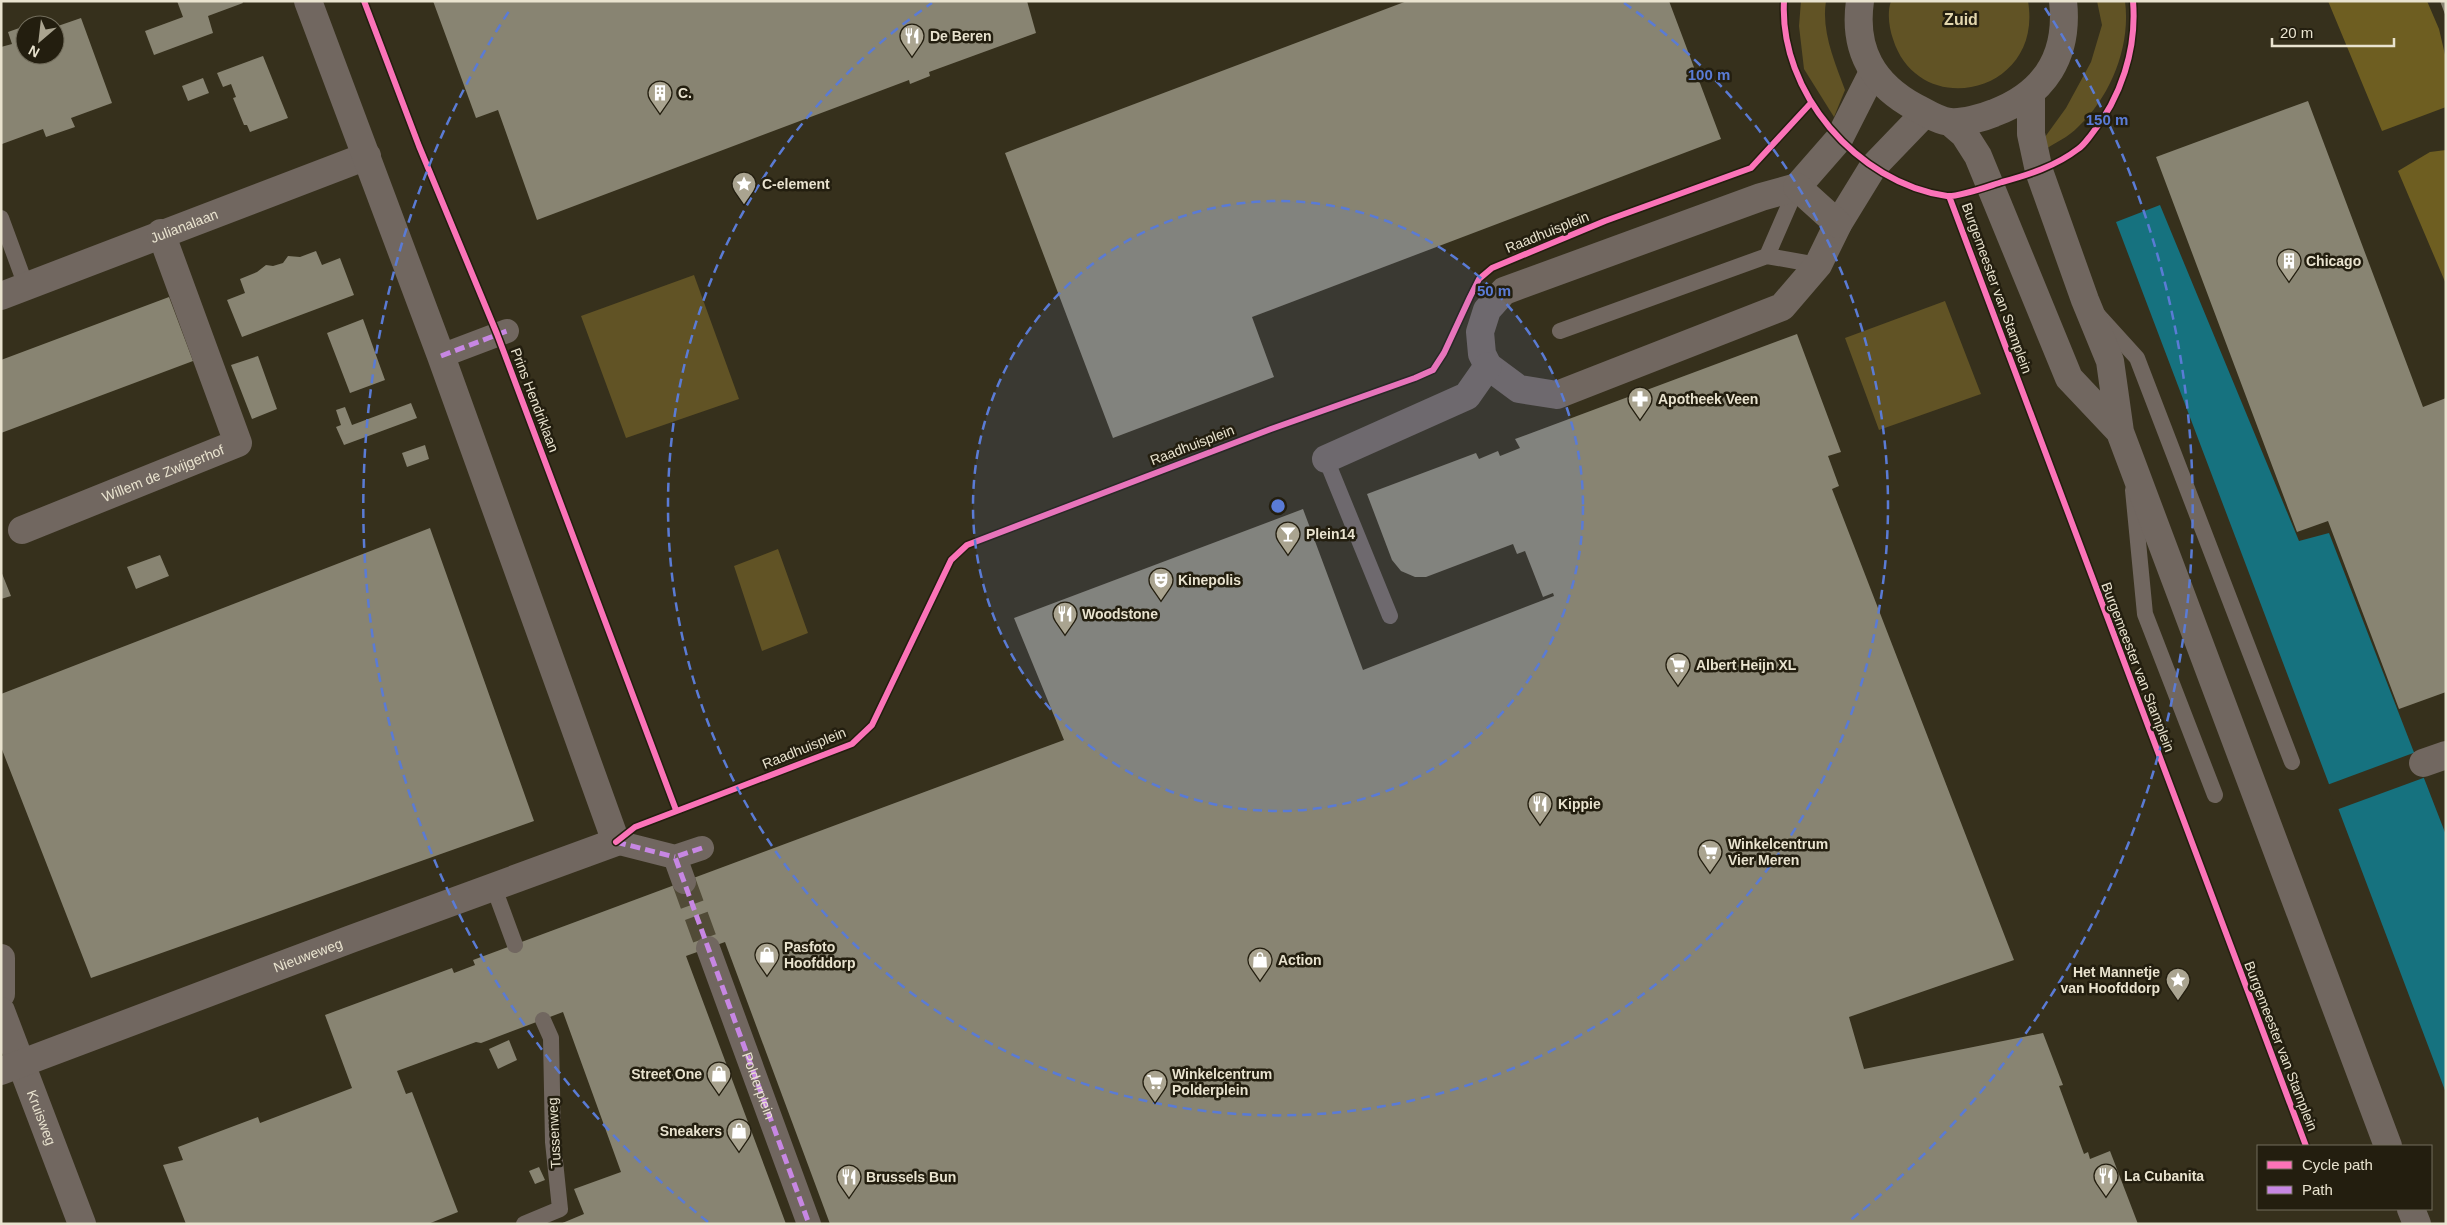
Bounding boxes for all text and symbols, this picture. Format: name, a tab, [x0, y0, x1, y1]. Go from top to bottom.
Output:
district label: Zuid	[1944, 11, 1978, 28]
north arrow	[15, 15, 65, 65]
scale bar	[2272, 15, 2394, 47]
restaurant icon: De Beren	[899, 23, 925, 57]
text: 20 m	[2280, 24, 2313, 41]
place label: De Beren	[930, 28, 991, 44]
text: N	[26, 42, 42, 61]
text: 100 m	[1688, 66, 1730, 83]
building icon: C.	[647, 80, 673, 114]
place label: C.	[678, 85, 692, 101]
text: 150 m	[2086, 111, 2128, 128]
place icon: C-element	[731, 171, 757, 205]
place label: C-element	[762, 176, 830, 192]
street label: Burgemeester van Stamplein	[1959, 200, 2035, 376]
street label: Julianalaan	[148, 206, 220, 246]
street label: Raadhuisplein	[1503, 208, 1591, 256]
building icon: Chicago	[2276, 248, 2302, 282]
place label: Chicago	[2306, 253, 2361, 269]
text: 50 m	[1477, 282, 1511, 299]
street label: Prins Hendriklaan	[508, 346, 562, 454]
pharmacy icon: Apotheek Veen	[1627, 386, 1653, 420]
place label: Apotheek Veen	[1658, 391, 1758, 407]
street label: Raadhuisplein	[1148, 422, 1236, 468]
street label: Willem de Zwijgerhof	[100, 441, 226, 505]
centre of rings	[1269, 497, 1287, 515]
bar icon: Plein14	[1275, 521, 1301, 555]
place label: Plein14	[1306, 526, 1355, 542]
theatre icon: Kinepolis	[1148, 567, 1174, 601]
place label: Kinepolis	[1178, 572, 1241, 588]
street label: Burgemeester van Stamplein	[2098, 580, 2178, 754]
restaurant icon: Woodstone	[1052, 601, 1078, 635]
place label: Woodstone	[1082, 606, 1158, 622]
supermarket icon: Albert Heijn XL	[1665, 652, 1691, 686]
place label: Albert Heijn XL	[1696, 657, 1797, 673]
street label: Raadhuisplein	[760, 724, 848, 772]
restaurant icon: Kippie	[1527, 791, 1553, 825]
place label: Kippie	[1558, 796, 1601, 812]
place label: Winkelcentrum Vier Meren	[1728, 836, 1828, 868]
supermarket icon: Winkelcentrum Vier Meren	[1697, 839, 1723, 873]
street label: Nieuweweg	[271, 935, 345, 976]
place label: Pasfoto Hoofddorp	[784, 939, 856, 971]
shop icon: Pasfoto Hoofddorp	[754, 942, 780, 976]
shop icon: Action	[1247, 947, 1273, 981]
place label: Action	[1278, 952, 1322, 968]
street label: Burgemeester van Stamplein	[2241, 959, 2321, 1133]
place label: Het Mannetje van Hoofddorp	[2060, 964, 2160, 996]
place icon: Het Mannetje van Hoofddorp	[2165, 967, 2191, 1001]
street label: Polderplein	[739, 1050, 778, 1121]
shop icon: Street One	[706, 1061, 732, 1095]
place label: Street One	[631, 1066, 702, 1082]
place label: Winkelcentrum Polderplein	[1172, 1066, 1272, 1098]
supermarket icon: Winkelcentrum Polderplein	[1142, 1069, 1168, 1103]
street label: Kruisweg	[24, 1088, 59, 1147]
street label: Tussenweg	[544, 1097, 564, 1169]
shop icon: Sneakers	[726, 1118, 752, 1152]
place label: Sneakers	[660, 1123, 722, 1139]
legend	[2257, 1145, 2432, 1210]
text: Cycle path	[2302, 1156, 2373, 1173]
restaurant icon: La Cubanita	[2093, 1163, 2119, 1197]
restaurant icon: Brussels Bun	[836, 1164, 862, 1198]
place label: La Cubanita	[2124, 1168, 2204, 1184]
place label: Brussels Bun	[866, 1169, 956, 1185]
text: Path	[2302, 1181, 2333, 1198]

